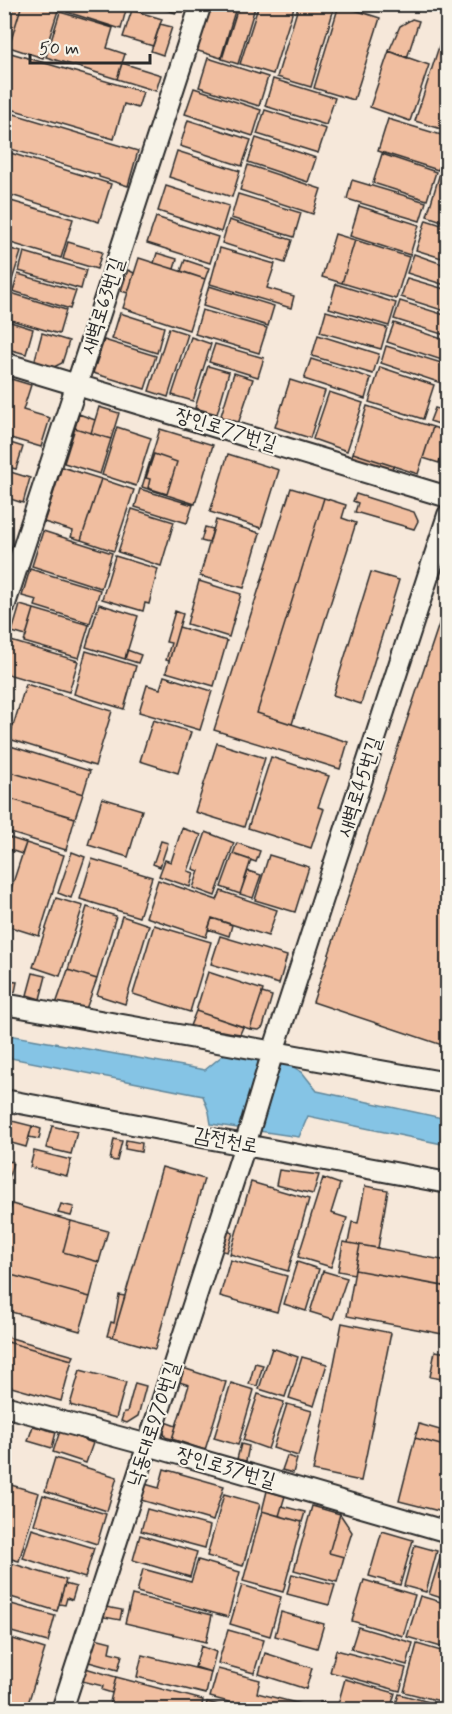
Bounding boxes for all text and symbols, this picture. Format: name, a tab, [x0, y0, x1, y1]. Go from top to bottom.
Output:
scale bar	[30, 27, 150, 65]
text: 50 m	[39, 37, 79, 61]
street label: 새벽로63번길	[75, 254, 131, 358]
street label: 장인로77번길	[172, 402, 280, 458]
street label: 새벽로45번길	[331, 733, 389, 841]
street label: 감전천로	[192, 1122, 260, 1160]
street label: 낙동대로970번길	[121, 1358, 187, 1490]
street label: 장인로37번길	[173, 1441, 279, 1495]

